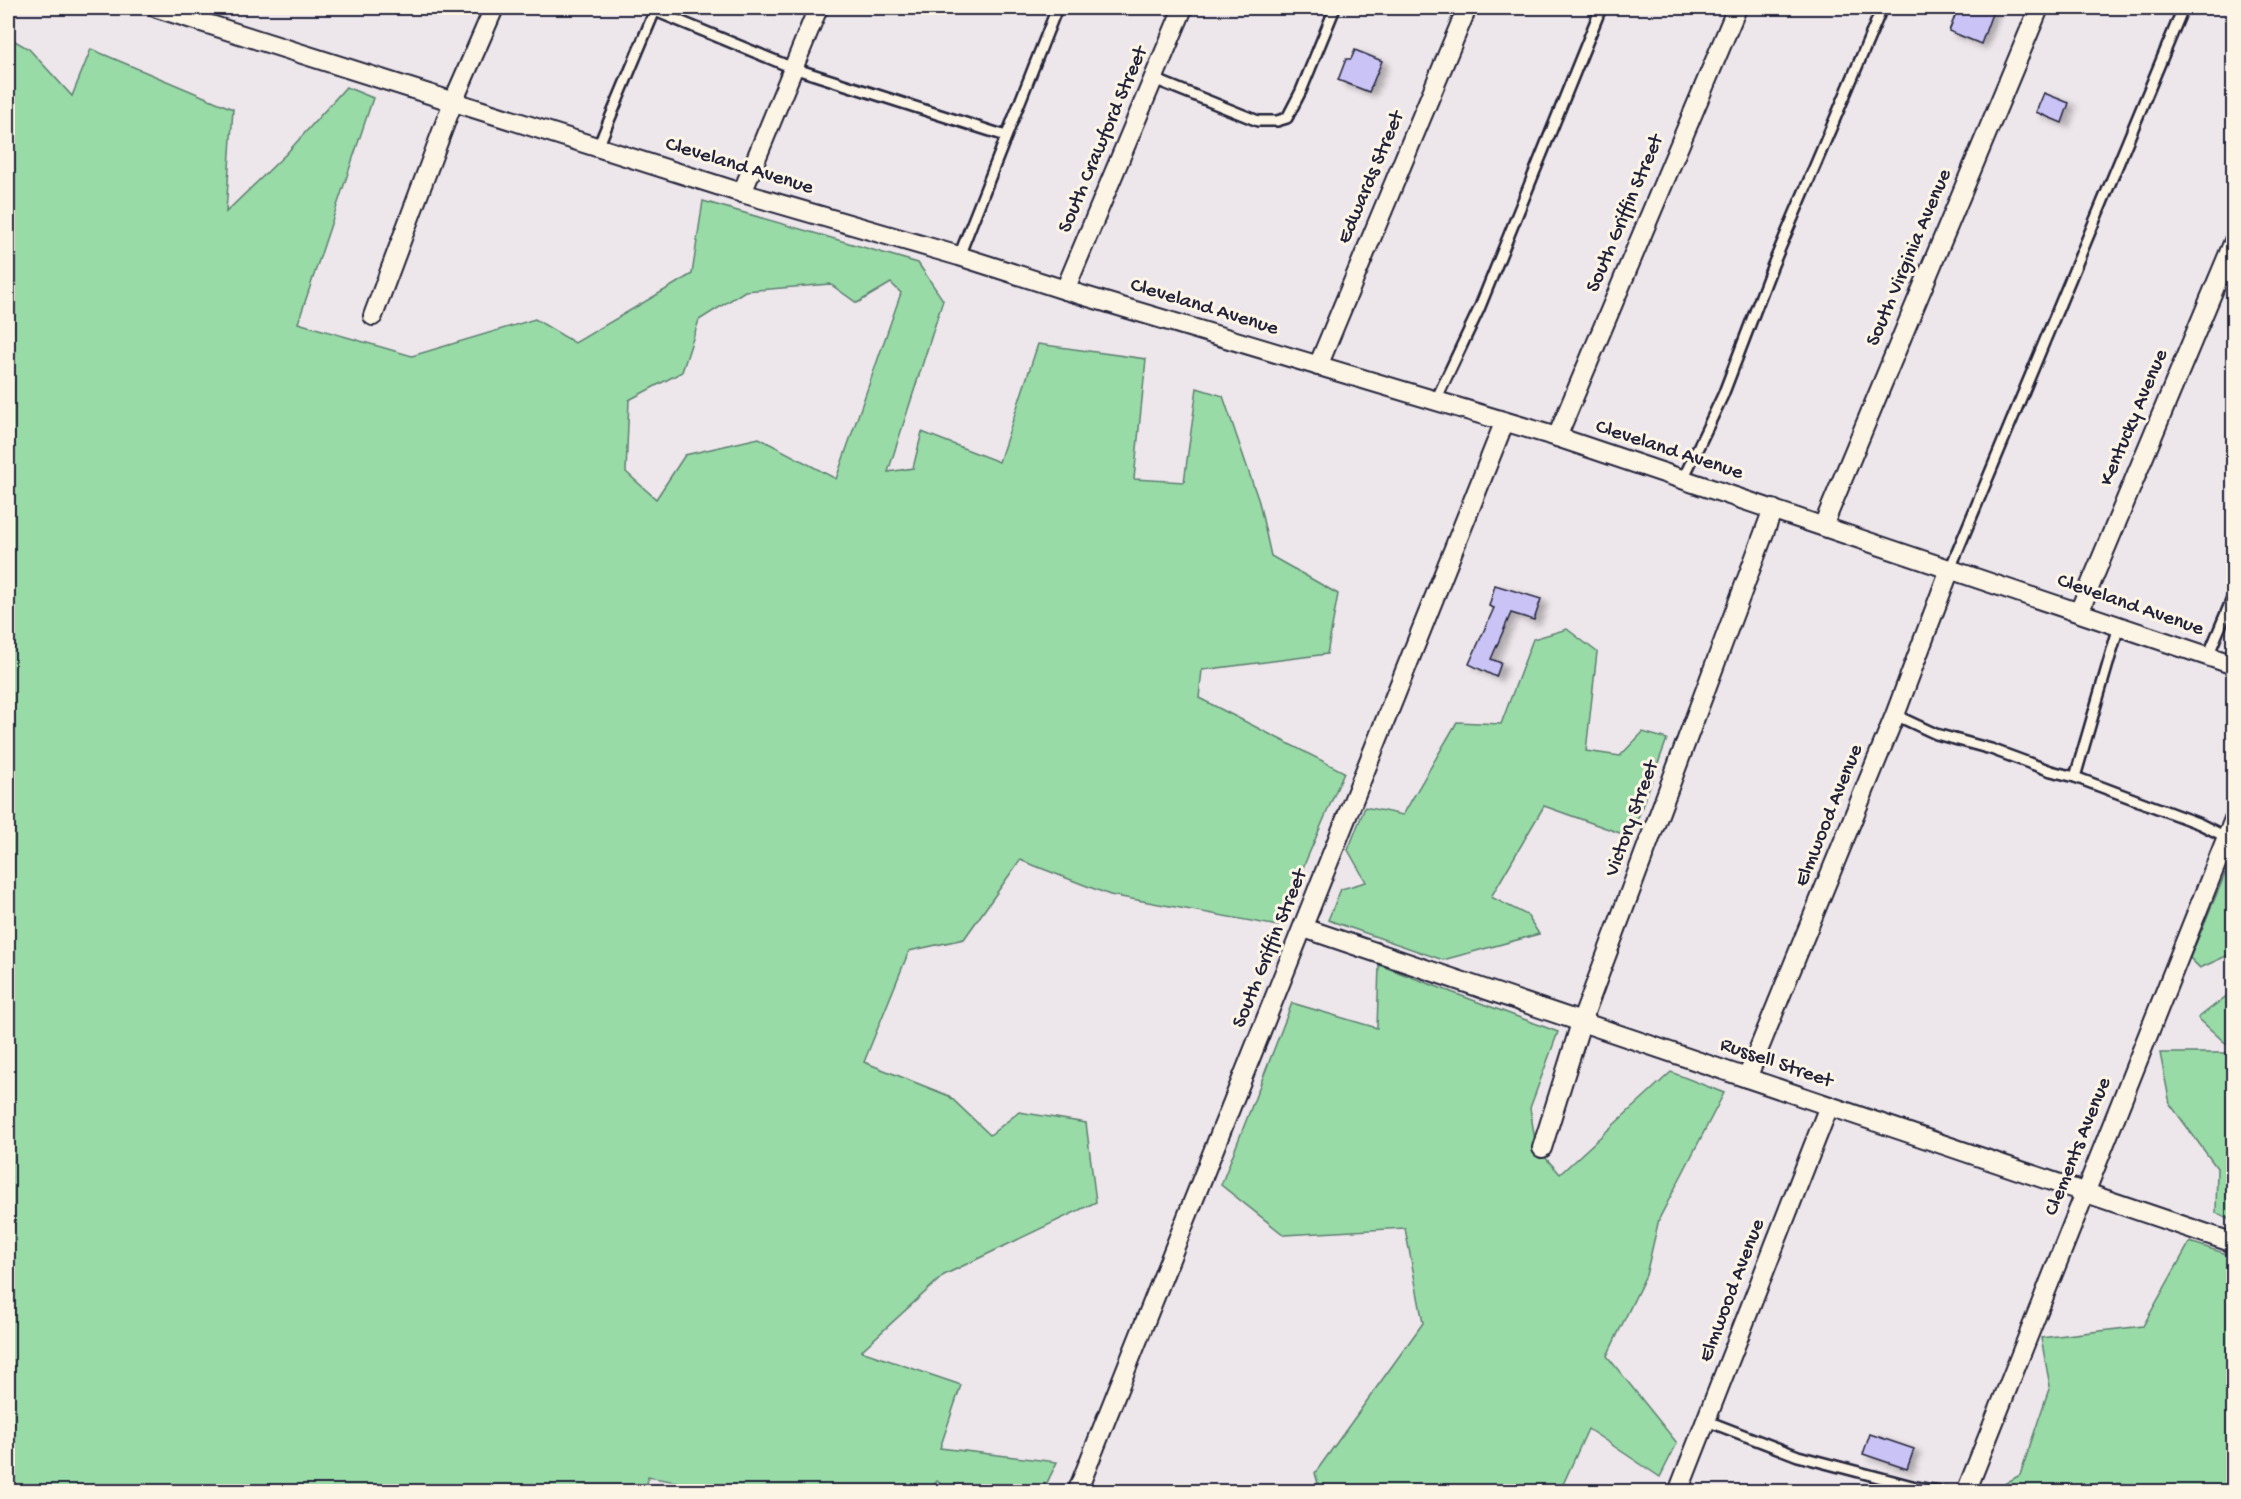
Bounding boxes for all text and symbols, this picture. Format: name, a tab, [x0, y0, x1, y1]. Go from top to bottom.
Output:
street label: South Crawford Street	[1053, 41, 1156, 237]
street label: Edwards Street	[1333, 106, 1412, 248]
street label: South Griffin Street	[1581, 129, 1671, 297]
street label: Cleveland Avenue	[662, 133, 817, 202]
street label: South Virginia Avenue	[1861, 165, 1959, 350]
street label: Cleveland Avenue	[1127, 274, 1282, 343]
street label: Kentucky Avenue	[2095, 345, 2175, 490]
street label: Cleveland Avenue	[1592, 415, 1747, 487]
street label: Cleveland Avenue	[2053, 569, 2208, 643]
street label: Elmwood Avenue	[1790, 740, 1870, 891]
street label: Victory Street	[1600, 755, 1666, 881]
street label: South Griffin Street	[1228, 864, 1315, 1032]
street label: Russell Street	[1716, 1033, 1838, 1096]
street label: Clements Avenue	[2040, 1073, 2119, 1220]
street label: Elmwood Avenue	[1694, 1215, 1772, 1366]

